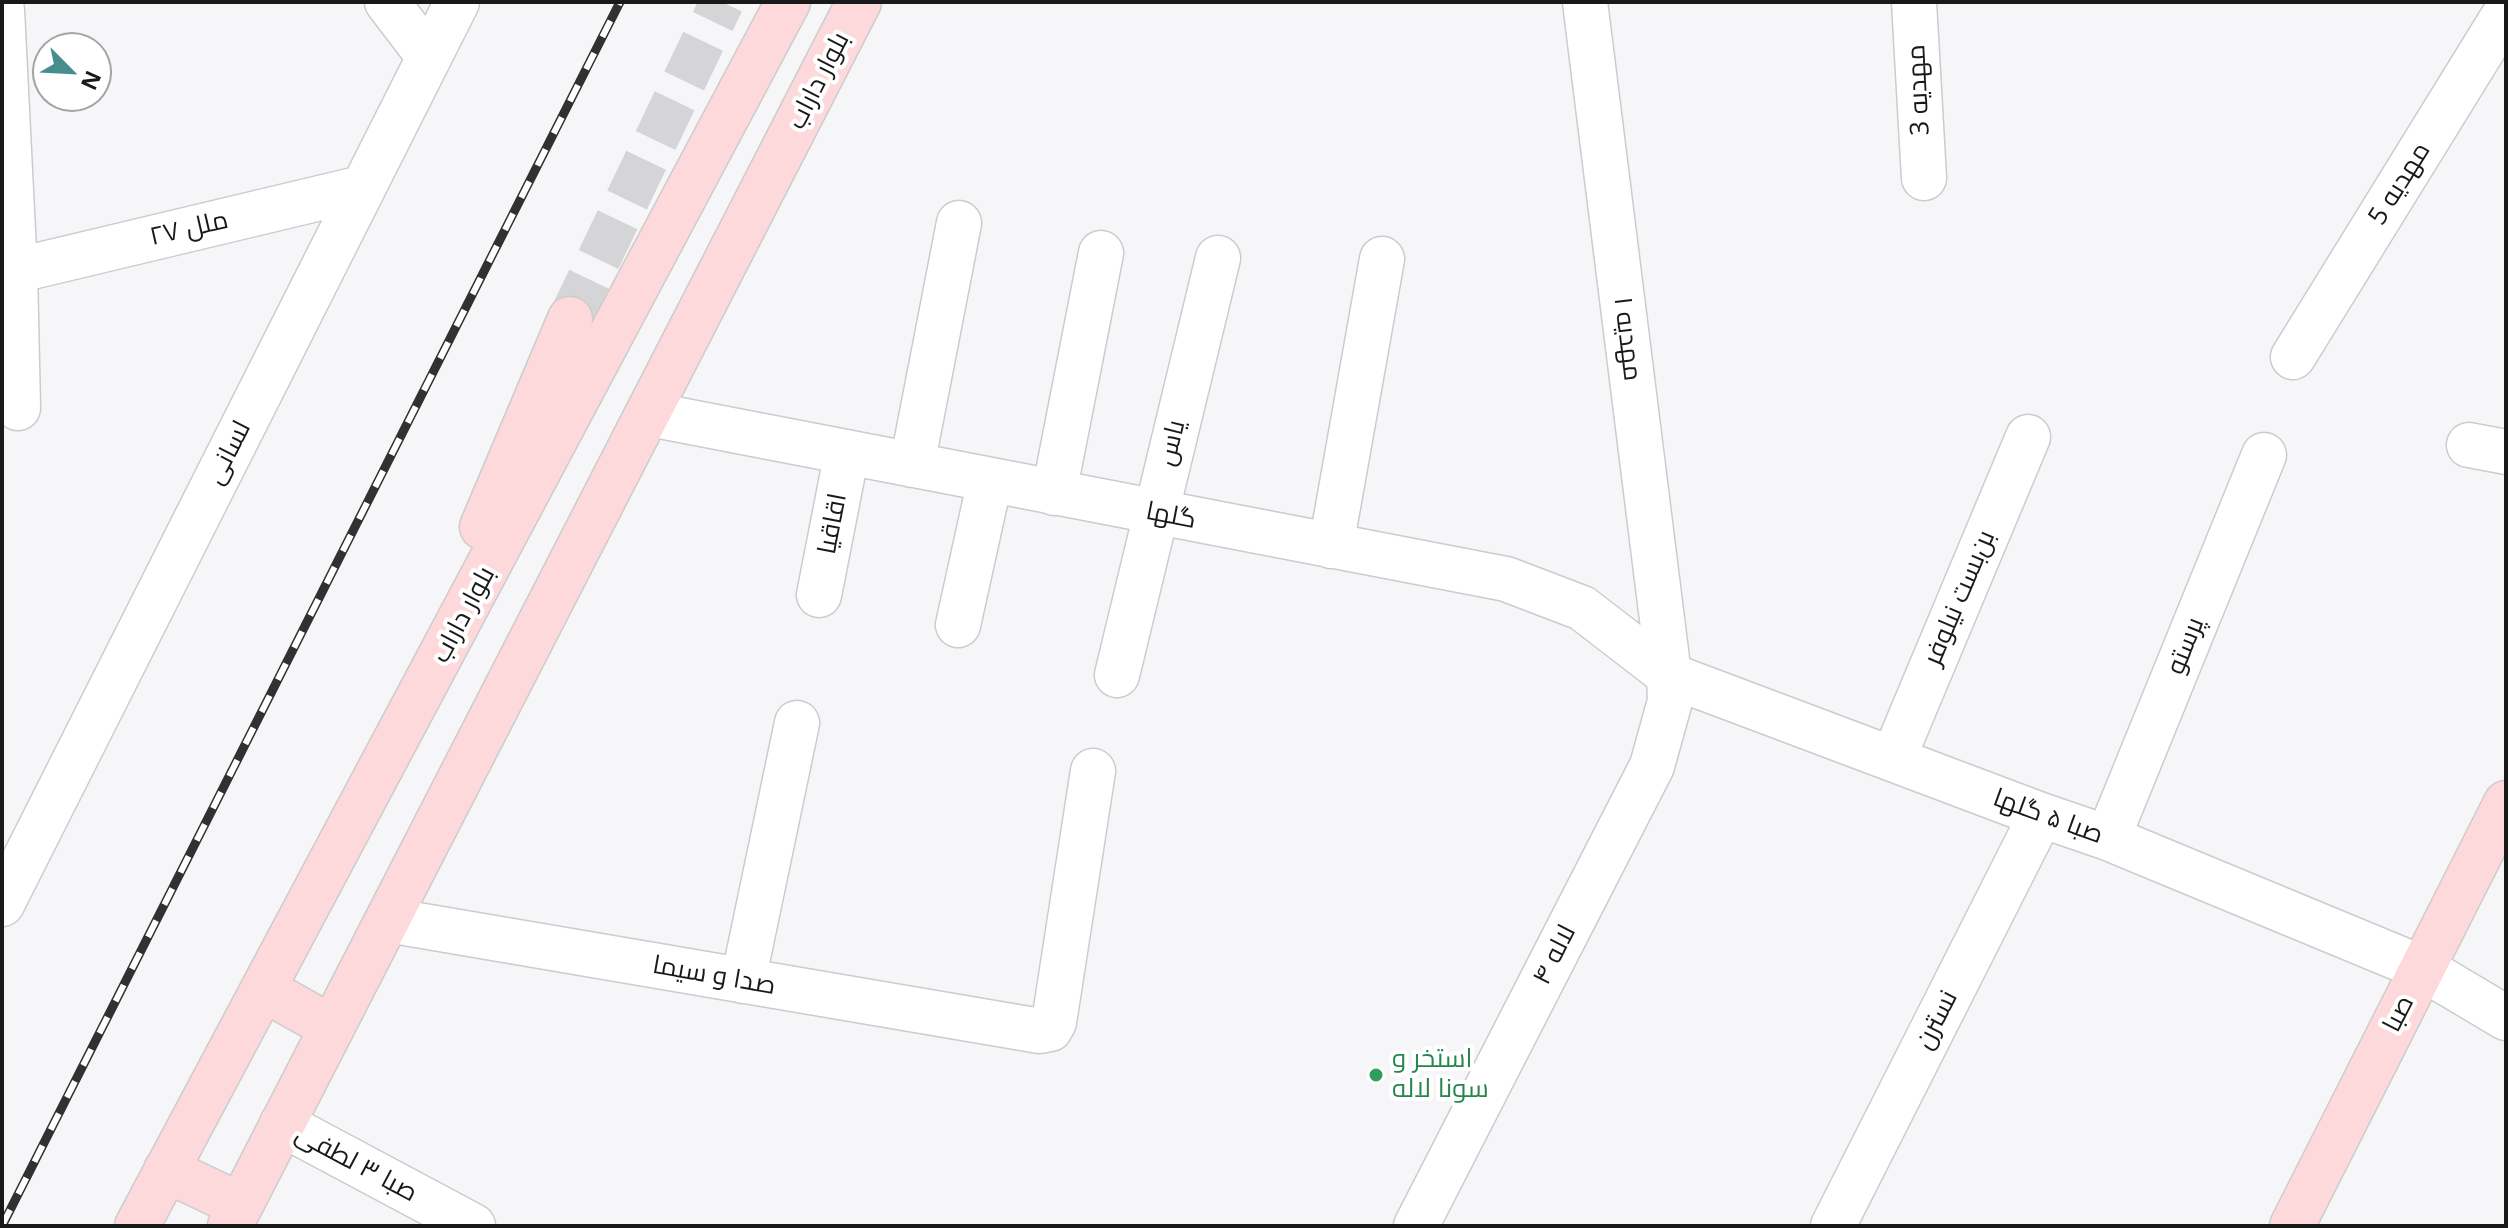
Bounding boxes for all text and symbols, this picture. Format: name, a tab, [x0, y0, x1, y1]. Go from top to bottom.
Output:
street label: بلوار داراب	[781, 27, 857, 135]
north arrow	[32, 32, 112, 112]
street label: مهدیه 3	[1901, 44, 1937, 136]
text: N	[75, 67, 109, 95]
street label: مهدیه 5	[2363, 137, 2437, 231]
street label: ملل ۲۷	[147, 205, 231, 253]
street label: مهدیه ۱	[1606, 295, 1648, 383]
street label: لسانی	[200, 416, 258, 490]
street label: یاس	[1151, 417, 1193, 469]
street label: اقاقیا	[812, 491, 854, 557]
street label: گلها	[1143, 496, 1199, 536]
street label: بن‌بست نیلوفر	[1918, 526, 2002, 670]
street label: بلوار داراب	[426, 562, 502, 668]
street label: پرستو	[2161, 613, 2211, 679]
street label: صبا ۵ گلها	[1989, 783, 2107, 851]
street label: لاله ۴	[1527, 920, 1583, 990]
street label: صدا و سیما	[650, 950, 778, 1002]
street label: نسترن	[1909, 985, 1965, 1055]
street label: صبا	[2377, 991, 2421, 1037]
place label: استخر و سونا لاله	[1392, 1044, 1489, 1106]
marker: استخر و سونا لاله	[1367, 1066, 1385, 1084]
street label: صبا ۳ لطفی	[290, 1119, 422, 1209]

